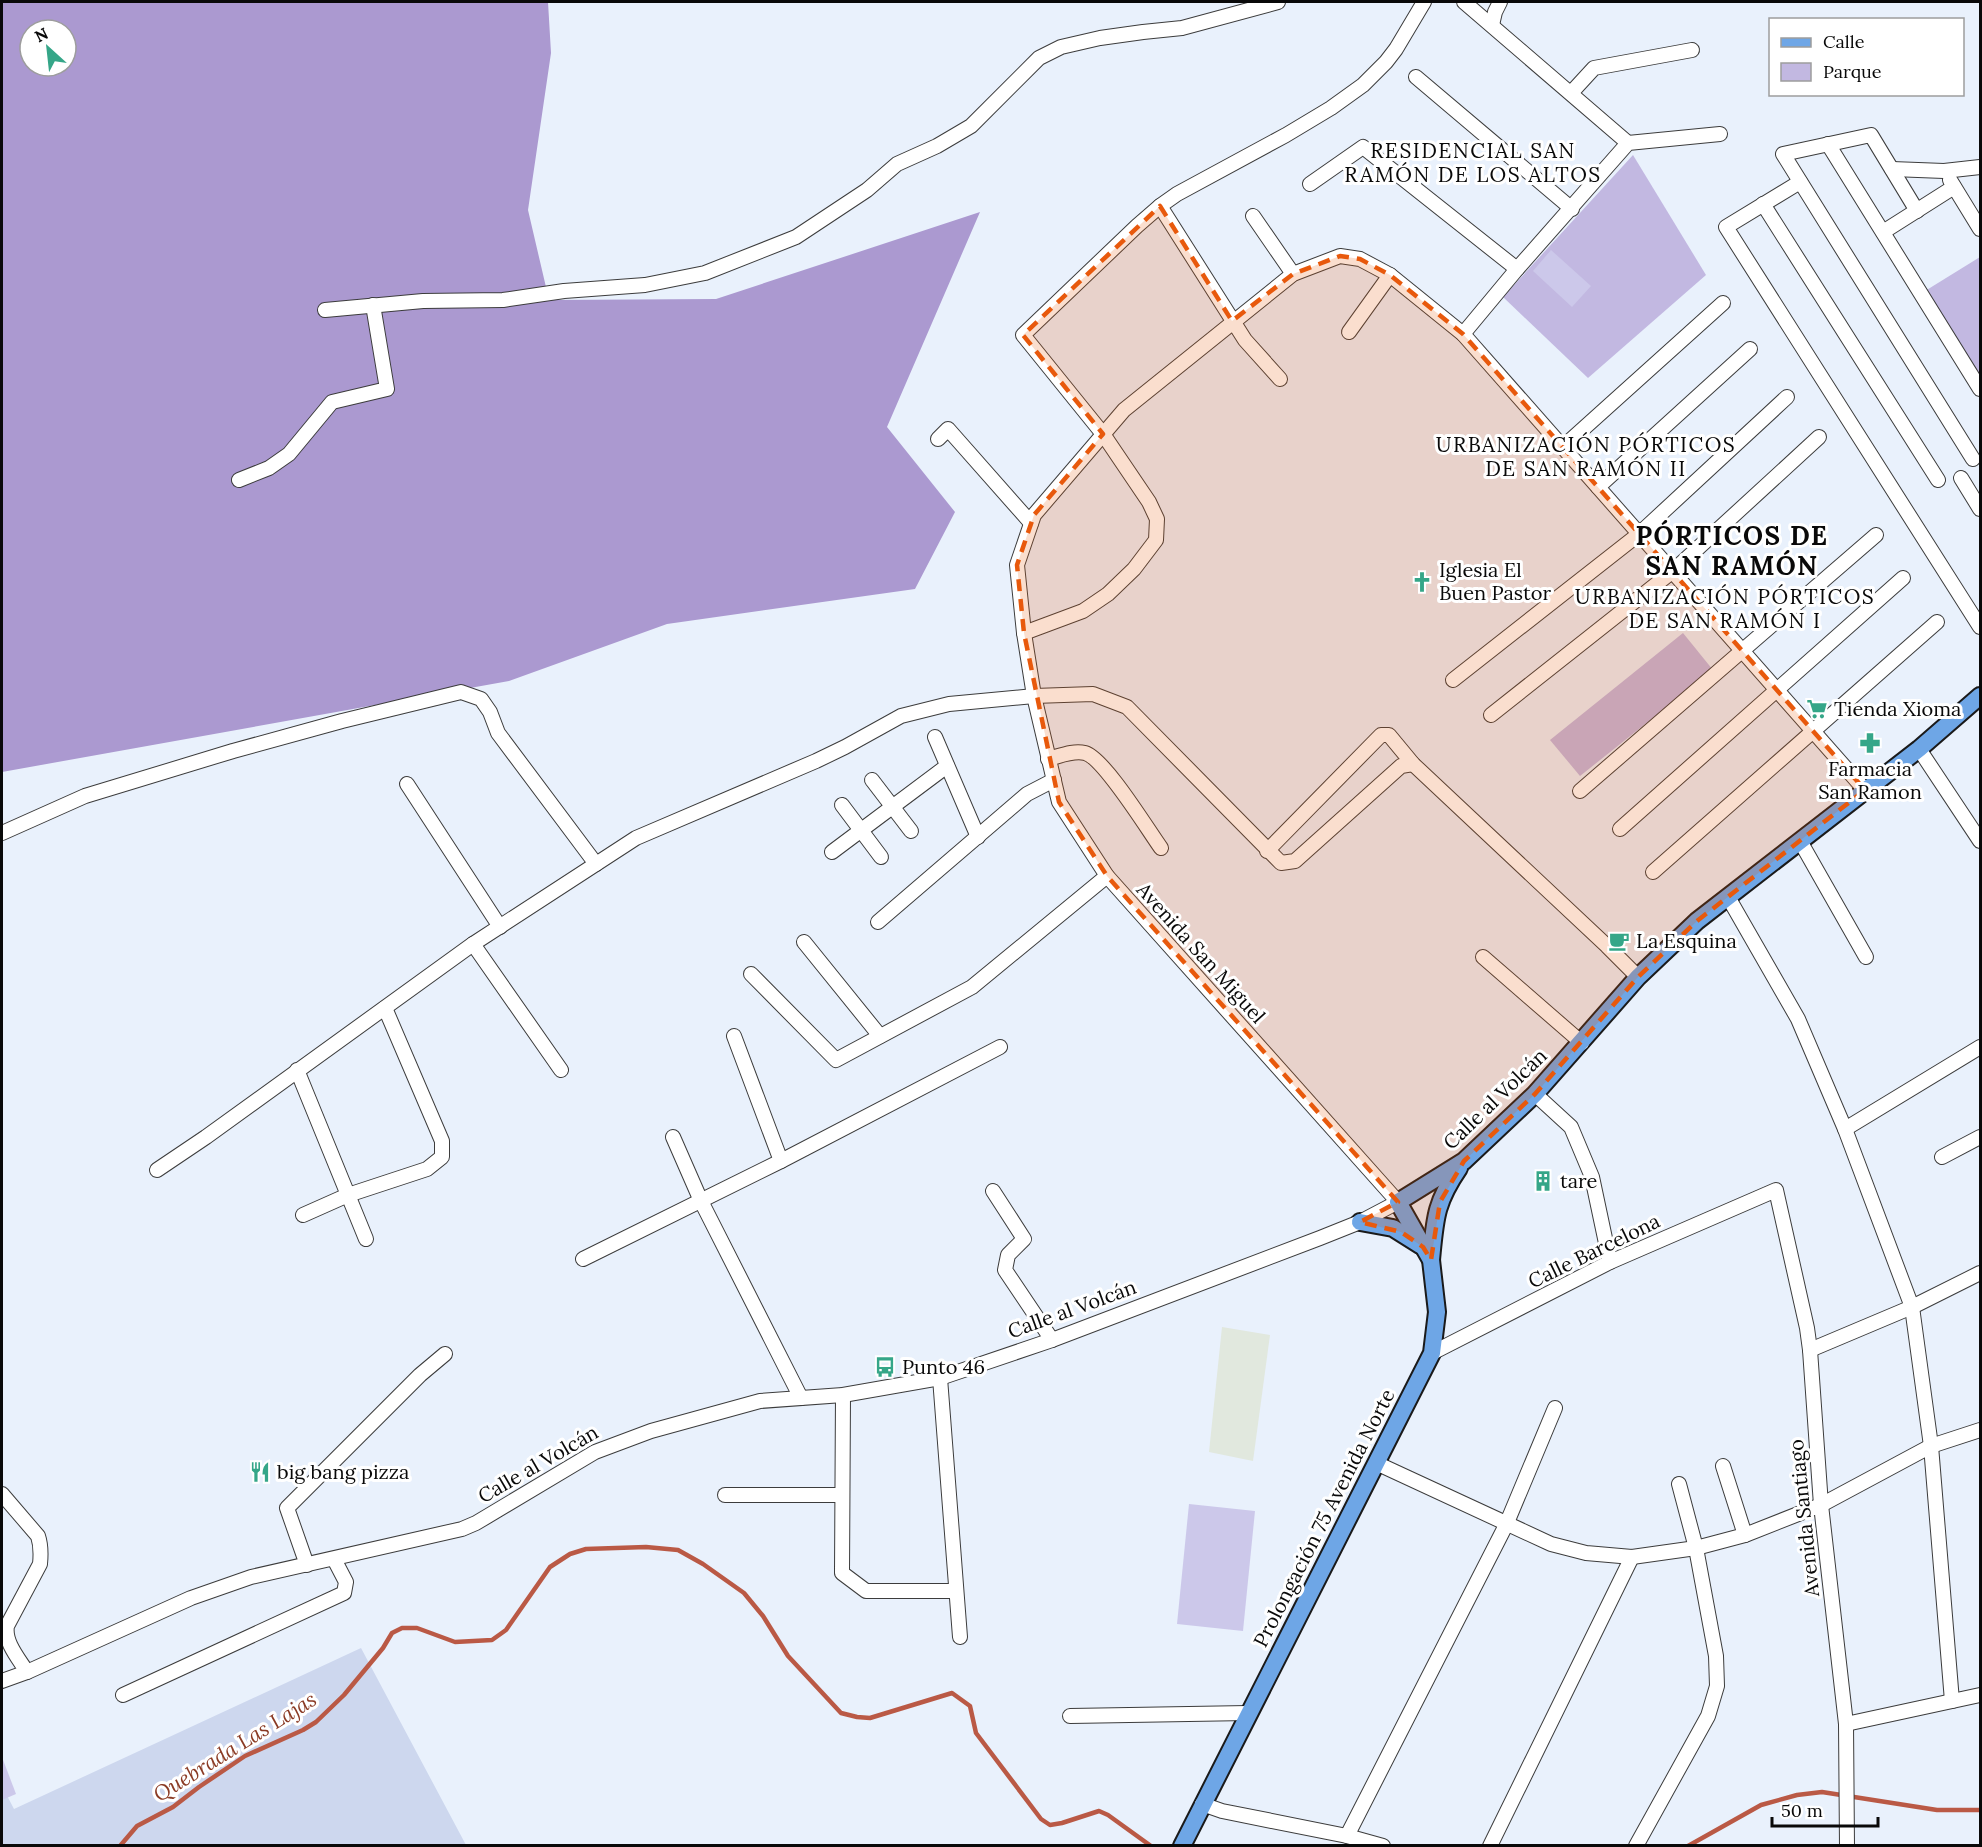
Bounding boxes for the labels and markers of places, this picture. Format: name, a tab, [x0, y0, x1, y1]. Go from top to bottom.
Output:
place label: Iglesia El Buen Pastor	[1439, 557, 1551, 605]
church icon: Iglesia El Buen Pastor	[1410, 570, 1434, 594]
place label: Tienda Xioma	[1834, 696, 1961, 721]
supermarket icon: Tienda Xioma	[1805, 697, 1829, 721]
pharmacy icon: Farmacia San Ramon	[1858, 731, 1882, 755]
place label: Farmacia San Ramon	[1818, 756, 1922, 804]
place label: La Esquina	[1636, 928, 1737, 953]
cafe icon: La Esquina	[1607, 929, 1631, 953]
place label: tare	[1560, 1168, 1598, 1193]
building icon: tare	[1531, 1169, 1555, 1193]
place label: Punto 46	[902, 1354, 985, 1379]
bus stop icon: Punto 46	[873, 1355, 897, 1379]
place label: big bang pizza	[277, 1459, 409, 1484]
restaurant icon: big bang pizza	[248, 1460, 272, 1484]

